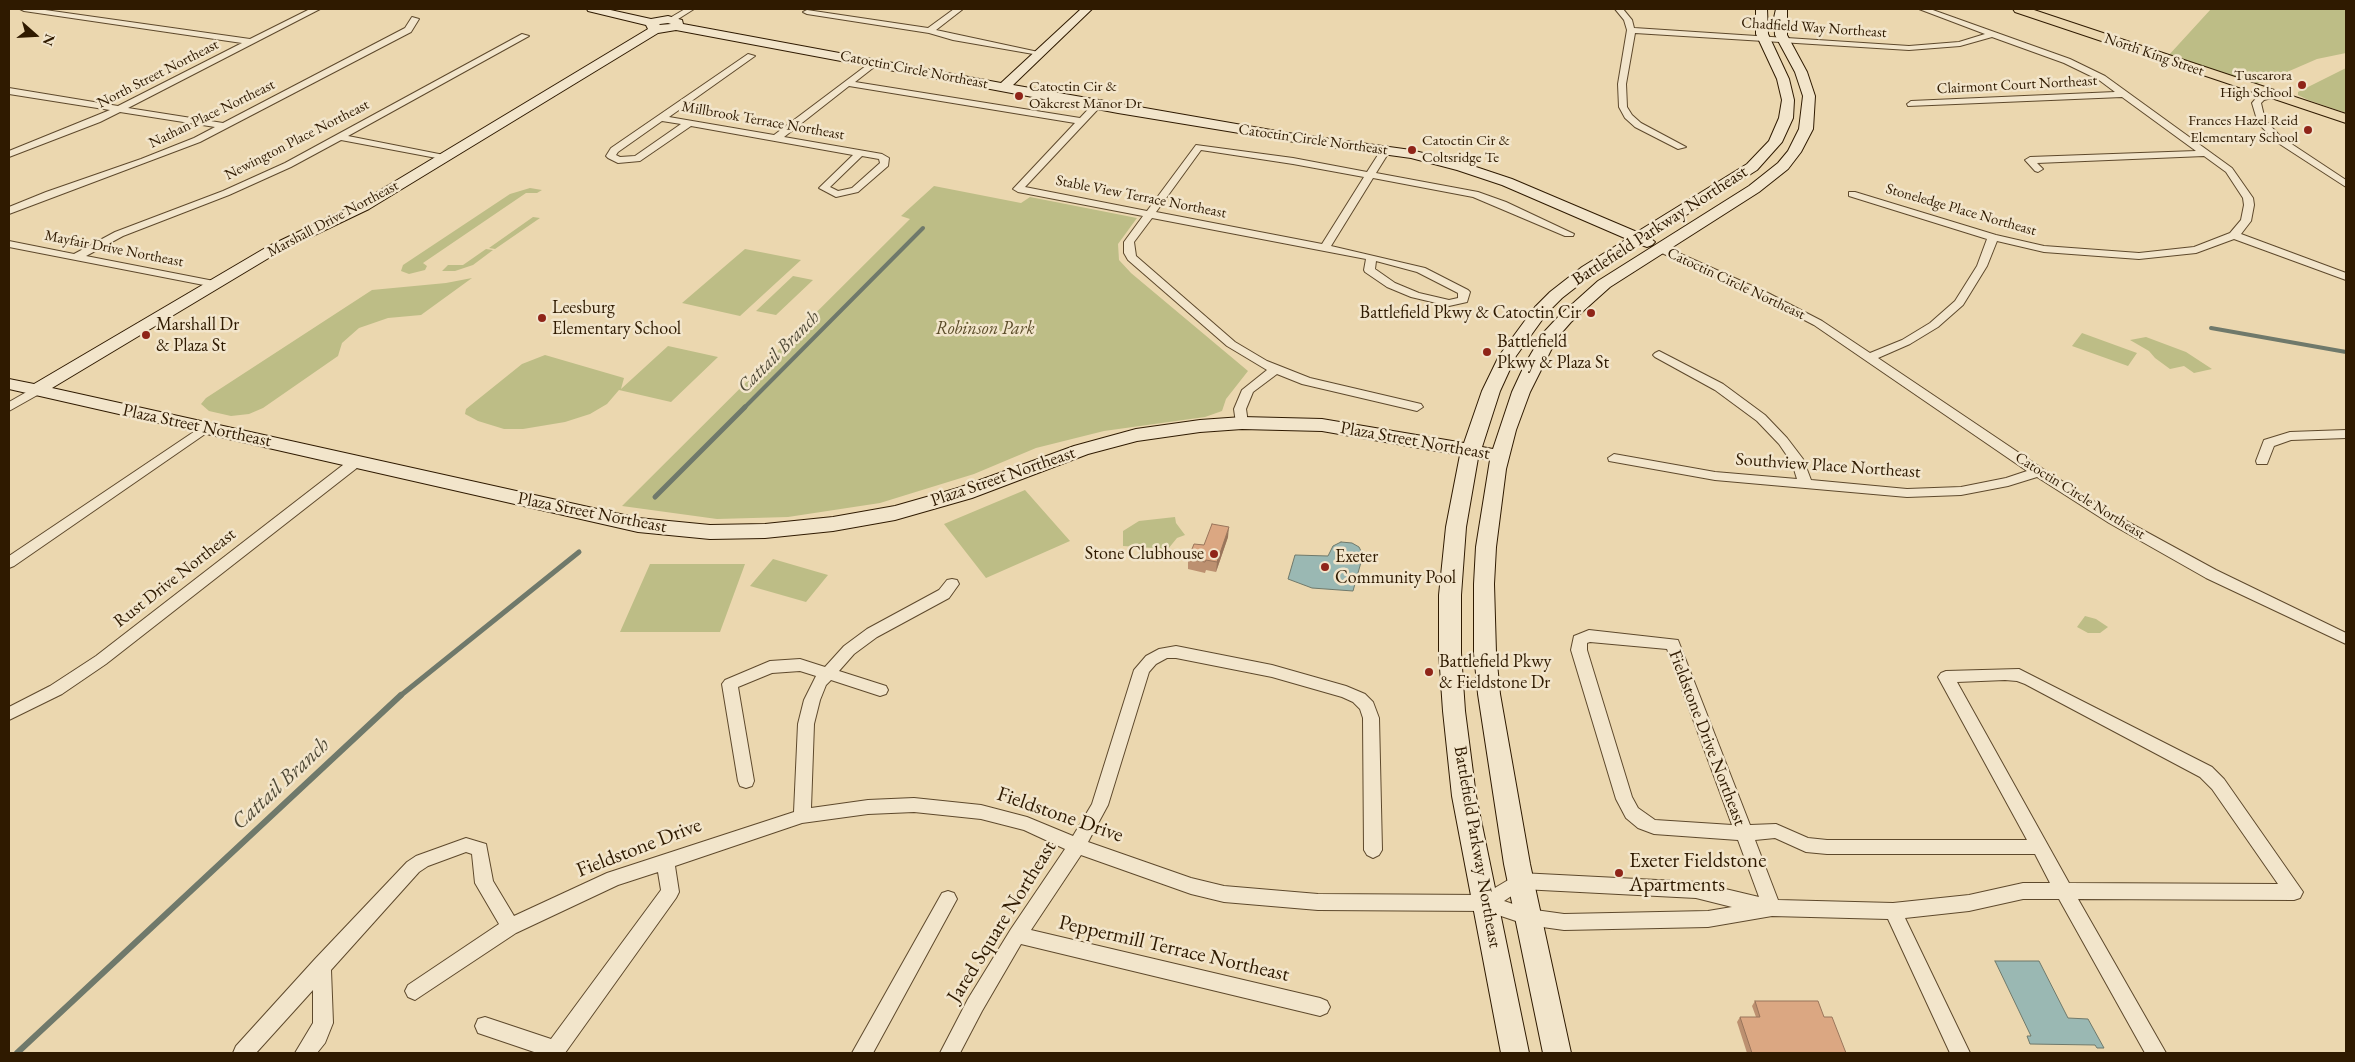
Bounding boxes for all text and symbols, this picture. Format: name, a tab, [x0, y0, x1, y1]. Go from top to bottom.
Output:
north arrow	[10, 10, 60, 60]
street label: Chadfield Way Northeast	[1741, 14, 1887, 42]
street label: North King Street	[2102, 30, 2206, 80]
text: N	[39, 32, 60, 48]
street label: North Street Northeast	[94, 36, 222, 112]
street label: Catoctin Circle Northeast	[839, 47, 989, 93]
place label: Tuscarora High School	[2220, 67, 2292, 102]
street label: Clairmont Court Northeast	[1936, 72, 2098, 98]
street label: Nathan Place Northeast	[146, 76, 278, 152]
place label: Catoctin Cir & Oakcrest Manor Dr	[1029, 78, 1142, 113]
marker: Tuscarora High School	[2296, 79, 2308, 91]
marker: Catoctin Cir & Oakcrest Manor Dr	[1013, 90, 1025, 102]
street label: Newington Place Northeast	[222, 96, 372, 184]
street label: Millbrook Terrace Northeast	[680, 98, 846, 144]
place label: Frances Hazel Reid Elementary School	[2188, 112, 2298, 147]
street label: Catoctin Circle Northeast	[1237, 121, 1389, 159]
marker: Frances Hazel Reid Elementary School	[2302, 124, 2314, 136]
place label: Catoctin Cir & Coltsridge Te	[1422, 132, 1510, 167]
marker: Catoctin Cir & Coltsridge Te	[1406, 144, 1418, 156]
street label: Battlefield Parkway Northeast	[1568, 161, 1752, 291]
street label: Stable View Terrace Northeast	[1054, 172, 1228, 222]
street label: Marshall Drive Northeast	[264, 177, 402, 261]
street label: Stoneledge Place Northeast	[1884, 180, 2038, 240]
street label: Mayfair Drive Northeast	[43, 227, 185, 271]
street label: Catoctin Circle Northeast	[1664, 244, 1808, 324]
place label: Leesburg Elementary School	[552, 297, 681, 340]
place label: Battlefield Pkwy & Catoctin Cir	[1360, 302, 1581, 324]
water label: Cattail Branch	[733, 306, 825, 398]
marker: Battlefield Pkwy & Catoctin Cir	[1585, 307, 1597, 319]
marker: Leesburg Elementary School	[536, 312, 548, 324]
place label: Marshall Dr & Plaza St	[156, 314, 239, 356]
park label: Robinson Park	[935, 318, 1035, 340]
marker: Marshall Dr & Plaza St	[140, 329, 152, 341]
place label: Battlefield Pkwy & Plaza St	[1497, 331, 1609, 374]
marker: Battlefield Pkwy & Plaza St	[1481, 346, 1493, 358]
street label: Plaza Street Northeast	[121, 400, 273, 452]
street label: Plaza Street Northeast	[1338, 417, 1492, 465]
street label: Plaza Street Northeast	[928, 442, 1078, 512]
street label: Southview Place Northeast	[1735, 449, 1921, 483]
street label: Catoctin Circle Northeast	[2012, 449, 2148, 543]
street label: Plaza Street Northeast	[516, 488, 668, 538]
street label: Rust Drive Northeast	[110, 524, 240, 632]
place label: Stone Clubhouse	[1085, 543, 1204, 565]
place label: Exeter Community Pool	[1335, 546, 1456, 588]
marker: Stone Clubhouse	[1208, 548, 1220, 560]
marker: Exeter Community Pool	[1319, 561, 1331, 573]
street label: Fieldstone Drive Northeast	[1664, 647, 1750, 829]
place label: Battlefield Pkwy & Fieldstone Dr	[1439, 651, 1551, 694]
marker: Battlefield Pkwy & Fieldstone Dr	[1423, 666, 1435, 678]
water label: Cattail Branch	[227, 732, 335, 836]
street label: Battlefield Parkway Northeast	[1449, 744, 1505, 950]
street label: Fieldstone Drive	[994, 782, 1126, 848]
street label: Fieldstone Drive	[573, 813, 705, 883]
street label: Jared Square Northeast	[942, 836, 1062, 1008]
place label: Exeter Fieldstone Apartments	[1629, 848, 1766, 898]
marker: Exeter Fieldstone Apartments	[1613, 867, 1625, 879]
street label: Peppermill Terrace Northeast	[1056, 910, 1292, 988]

